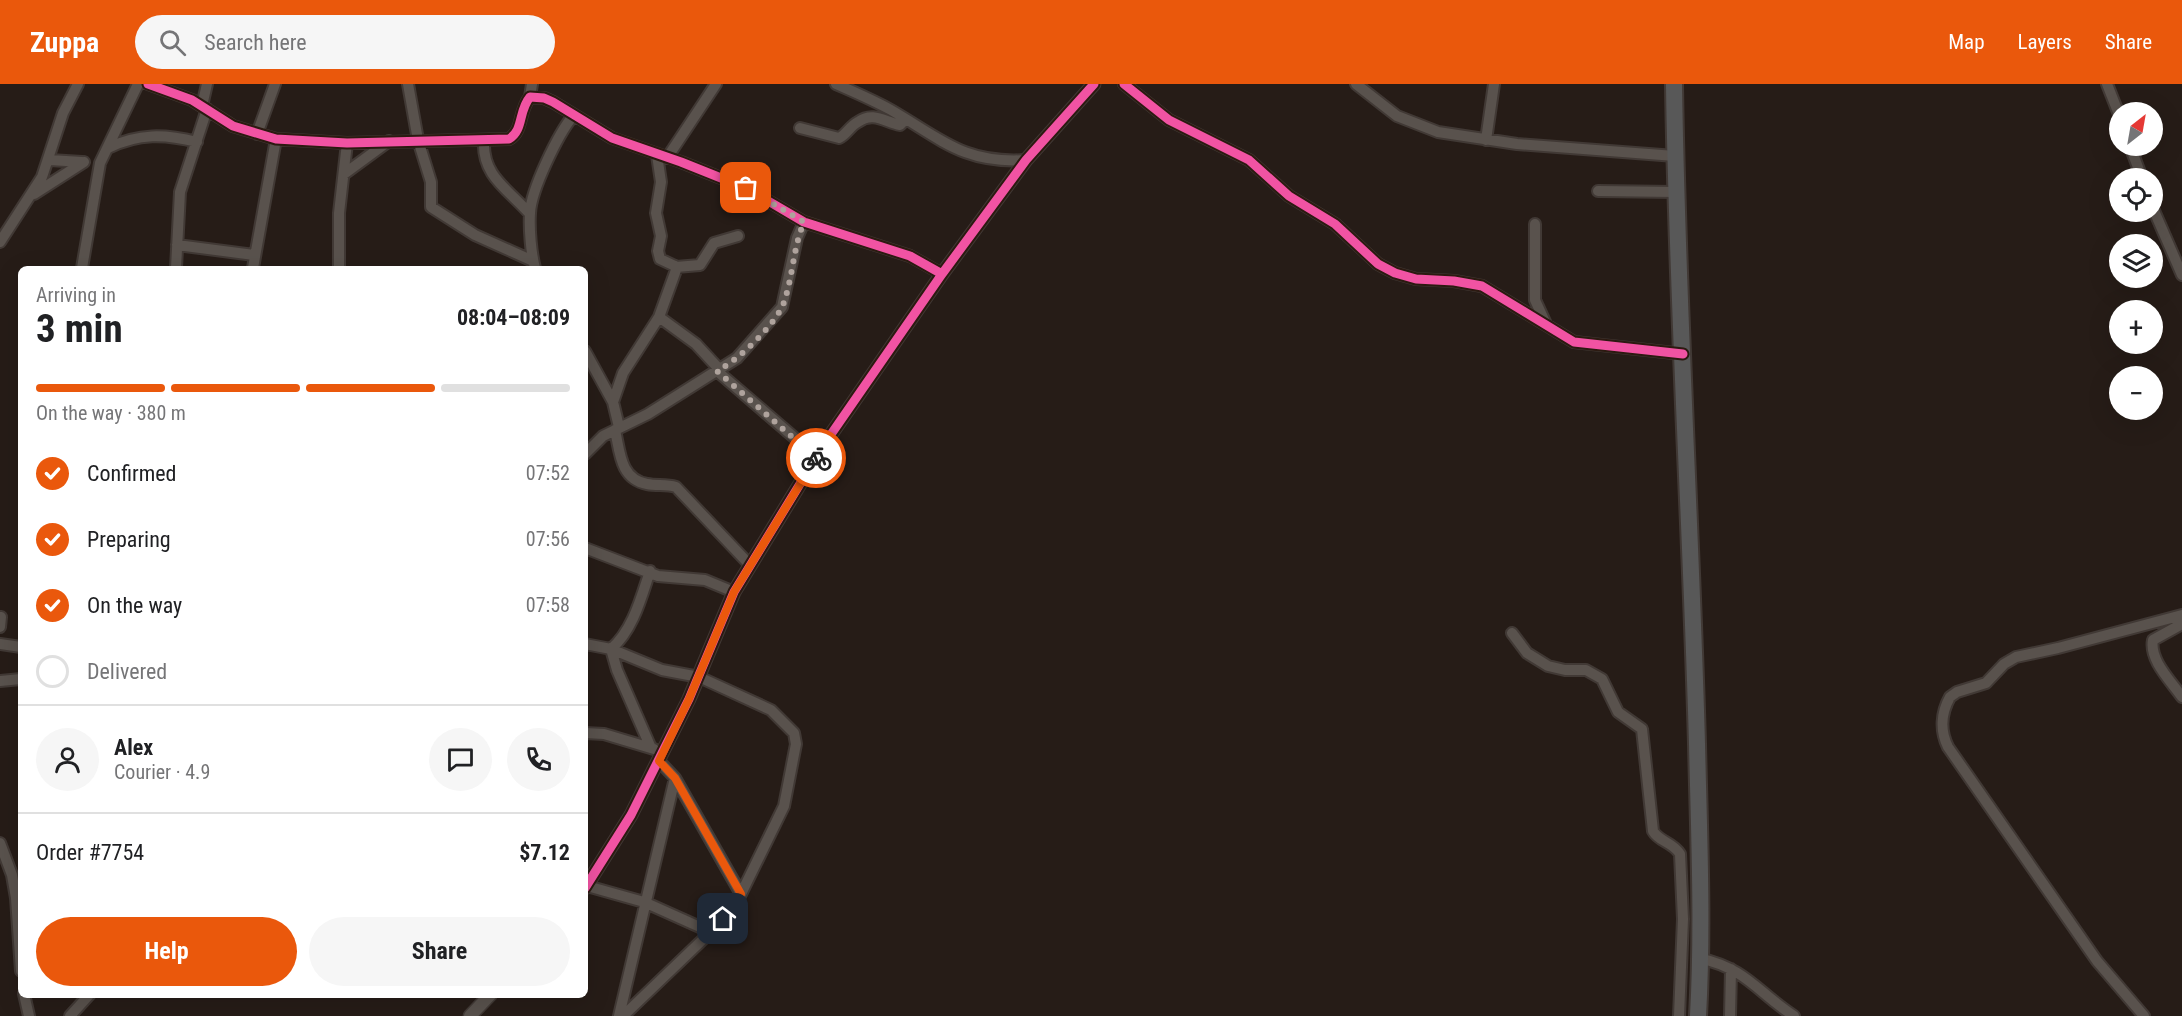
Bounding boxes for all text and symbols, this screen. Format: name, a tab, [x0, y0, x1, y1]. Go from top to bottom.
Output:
search box	[135, 15, 555, 69]
text: Zuppa	[30, 26, 99, 59]
icon: search	[156, 26, 189, 59]
text: Search here	[204, 30, 307, 55]
text: Map	[1948, 30, 1985, 54]
text: Layers	[2018, 30, 2072, 54]
text: Share	[2105, 30, 2152, 54]
north arrow	[2109, 102, 2163, 156]
map controls	[2109, 102, 2163, 420]
pin	[720, 162, 771, 213]
button: locate	[2109, 168, 2163, 222]
icon: bag	[729, 171, 762, 204]
button: layers	[2109, 234, 2163, 288]
text: Arriving in	[36, 283, 116, 307]
button: +	[2109, 300, 2163, 354]
text: 08:04–08:09	[457, 305, 570, 330]
text: 3 min	[36, 306, 123, 352]
button: −	[2109, 366, 2163, 420]
text: On the way · 380 m	[36, 401, 186, 425]
courier	[786, 428, 846, 488]
icon: bike	[800, 442, 833, 475]
icon: check	[36, 457, 69, 490]
text: Confirmed	[87, 461, 176, 486]
text: 07:52	[526, 461, 570, 485]
icon: check	[36, 523, 69, 556]
text: Preparing	[87, 527, 171, 552]
text: 07:56	[526, 527, 570, 551]
icon: check	[36, 589, 69, 622]
text: On the way	[87, 593, 182, 618]
text: 07:58	[526, 593, 570, 617]
text: Delivered	[87, 659, 167, 684]
button: person	[36, 728, 99, 791]
button: chat	[429, 728, 492, 791]
button: phone	[507, 728, 570, 791]
text: Alex	[114, 735, 153, 760]
text: Courier · 4.9	[114, 760, 210, 784]
text: Order #7754	[36, 840, 144, 865]
text: $7.12	[519, 840, 570, 865]
pin	[697, 893, 748, 944]
icon: home	[706, 902, 739, 935]
button: Help	[36, 917, 297, 986]
button: Share	[309, 917, 570, 986]

